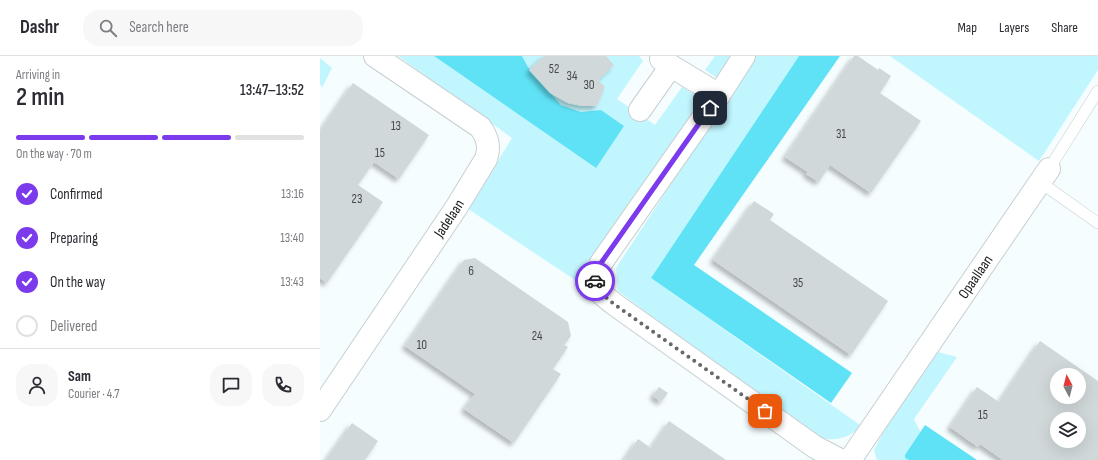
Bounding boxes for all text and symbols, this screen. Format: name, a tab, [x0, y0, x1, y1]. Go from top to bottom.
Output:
search box	[83, 10, 363, 46]
text: Dashr	[20, 16, 59, 39]
icon: search	[97, 17, 119, 39]
text: Search here	[129, 18, 189, 37]
text: Map	[957, 19, 977, 36]
text: Layers	[999, 19, 1029, 36]
text: Share	[1051, 19, 1078, 36]
house number: 52	[549, 61, 559, 77]
text: Arriving in	[16, 67, 60, 83]
house number: 34	[567, 68, 578, 84]
house number: 30	[583, 77, 595, 93]
text: 13:47–13:52	[240, 81, 304, 100]
text: 2 min	[16, 82, 65, 113]
pin	[693, 91, 727, 125]
icon: home	[699, 97, 721, 119]
house number: 13	[391, 118, 401, 134]
house number: 31	[836, 126, 846, 142]
house number: 15	[375, 145, 385, 161]
text: On the way · 70 m	[16, 146, 92, 162]
icon: check	[16, 183, 38, 205]
text: Confirmed	[50, 185, 103, 204]
text: 13:16	[281, 186, 304, 202]
house number: 23	[352, 191, 362, 207]
street label: Jadelaan	[429, 196, 469, 242]
icon: check	[16, 227, 38, 249]
text: Preparing	[50, 229, 98, 248]
text: 13:40	[280, 230, 304, 246]
street label: Opaallaan	[954, 252, 997, 303]
courier	[575, 261, 615, 301]
house number: 6	[468, 263, 474, 279]
icon: car	[584, 270, 606, 292]
icon: check	[16, 271, 38, 293]
text: On the way	[50, 273, 105, 292]
text: 13:43	[281, 274, 304, 290]
house number: 35	[793, 275, 803, 291]
text: Delivered	[50, 317, 97, 336]
house number: 24	[532, 328, 543, 344]
house number: 10	[417, 337, 427, 353]
button: person	[16, 364, 58, 406]
button: chat	[210, 364, 252, 406]
button: phone	[262, 364, 304, 406]
text: Sam	[68, 367, 91, 386]
north arrow	[1050, 368, 1086, 404]
map controls	[1050, 368, 1086, 448]
text: Courier · 4.7	[68, 386, 120, 402]
pin	[748, 394, 782, 428]
icon: bag	[754, 400, 776, 422]
house number: 15	[978, 407, 988, 423]
button: layers	[1050, 412, 1086, 448]

